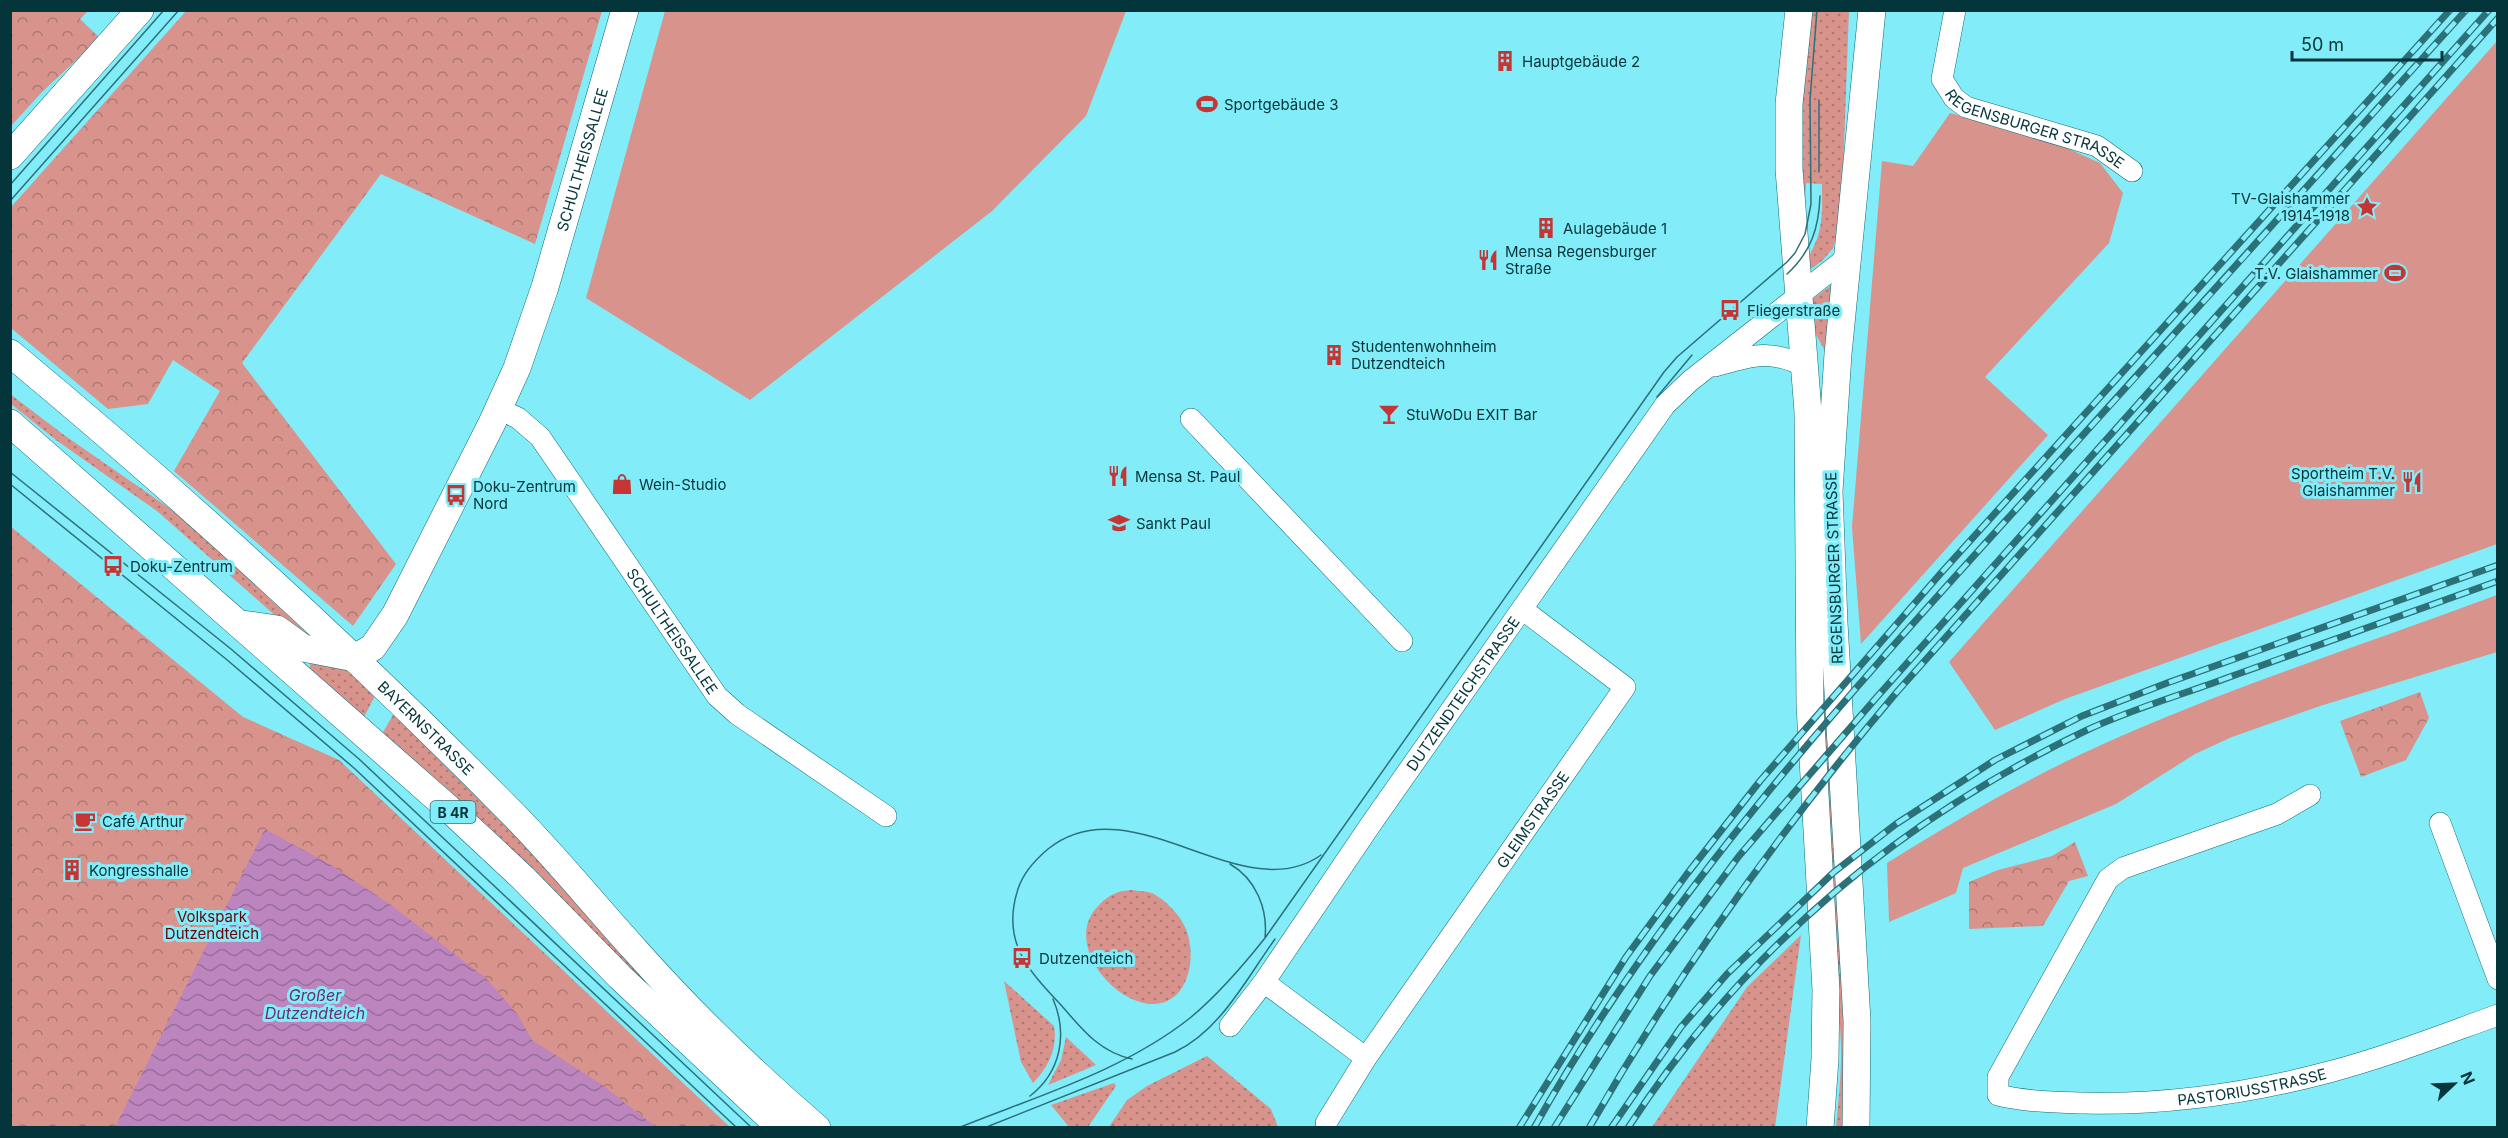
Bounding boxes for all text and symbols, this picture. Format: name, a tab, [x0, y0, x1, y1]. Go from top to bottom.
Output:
scale bar	[2292, 24, 2442, 62]
text: 50 m	[2301, 34, 2344, 55]
building icon: Hauptgebäude 2	[1493, 49, 1517, 73]
place label: Hauptgebäude 2	[1522, 52, 1640, 71]
street label: SCHULTHEISSALLEE	[552, 85, 612, 233]
street label: REGENSBURGER STRASSE	[1941, 85, 2128, 172]
sports icon: Sportgebäude 3	[1195, 92, 1219, 116]
place label: Sportgebäude 3	[1224, 95, 1338, 114]
place label: TV-Glaishammer 1914-1918	[2231, 189, 2350, 225]
place icon: TV-Glaishammer 1914-1918	[2355, 195, 2379, 219]
building icon: Aulagebäude 1	[1534, 216, 1558, 240]
place label: Aulagebäude 1	[1563, 219, 1667, 238]
place label: Mensa Regensburger Straße	[1505, 242, 1657, 278]
restaurant icon: Mensa Regensburger Straße	[1476, 248, 1500, 272]
sports icon: T.V. Glaishammer	[2383, 261, 2407, 285]
place label: T.V. Glaishammer	[2254, 264, 2378, 283]
bus stop icon: Fliegerstraße	[1718, 298, 1742, 322]
place label: Fliegerstraße	[1747, 301, 1840, 320]
place label: Studentenwohnheim Dutzendteich	[1351, 337, 1497, 373]
building icon: Studentenwohnheim Dutzendteich	[1322, 343, 1346, 367]
bar icon: StuWoDu EXIT Bar	[1377, 402, 1401, 426]
place label: StuWoDu EXIT Bar	[1406, 405, 1538, 424]
restaurant icon: Mensa St. Paul	[1106, 464, 1130, 488]
place label: Sportheim T.V. Glaishammer	[2291, 464, 2395, 500]
place label: Mensa St. Paul	[1135, 467, 1240, 486]
restaurant icon: Sportheim T.V. Glaishammer	[2400, 470, 2424, 494]
shop icon: Wein-Studio	[610, 472, 634, 496]
street label: REGENSBURGER STRASSE	[1821, 472, 1847, 664]
place label: Wein-Studio	[639, 475, 726, 494]
place label: Doku-Zentrum Nord	[473, 477, 576, 513]
bus stop icon: Doku-Zentrum Nord	[444, 483, 468, 507]
school or university icon: Sankt Paul	[1107, 511, 1131, 535]
place label: Sankt Paul	[1136, 514, 1211, 533]
bus stop icon: Doku-Zentrum	[101, 554, 125, 578]
place label: Doku-Zentrum	[130, 557, 233, 576]
street label: SCHULTHEISSALLEE	[623, 564, 722, 698]
street label: DUTZENDTEICHSTRASSE	[1402, 612, 1523, 774]
street label: BAYERNSTRASSE	[374, 677, 478, 779]
street label: GLEIMSTRASSE	[1492, 767, 1573, 872]
road number: B 4R	[430, 801, 476, 823]
cafe icon: Café Arthur	[73, 809, 97, 833]
place label: Café Arthur	[102, 812, 184, 831]
building icon: Kongresshalle	[60, 858, 84, 882]
place label: Kongresshalle	[89, 861, 189, 880]
park label: Volkspark Dutzendteich	[165, 907, 259, 943]
bus stop icon: Dutzendteich	[1010, 946, 1034, 970]
place label: Dutzendteich	[1039, 949, 1133, 968]
water label: Großer Dutzendteich	[265, 985, 365, 1023]
north arrow	[2424, 1054, 2484, 1114]
street label: PASTORIUSSTRASSE	[2176, 1064, 2328, 1109]
text: N	[2456, 1069, 2479, 1088]

